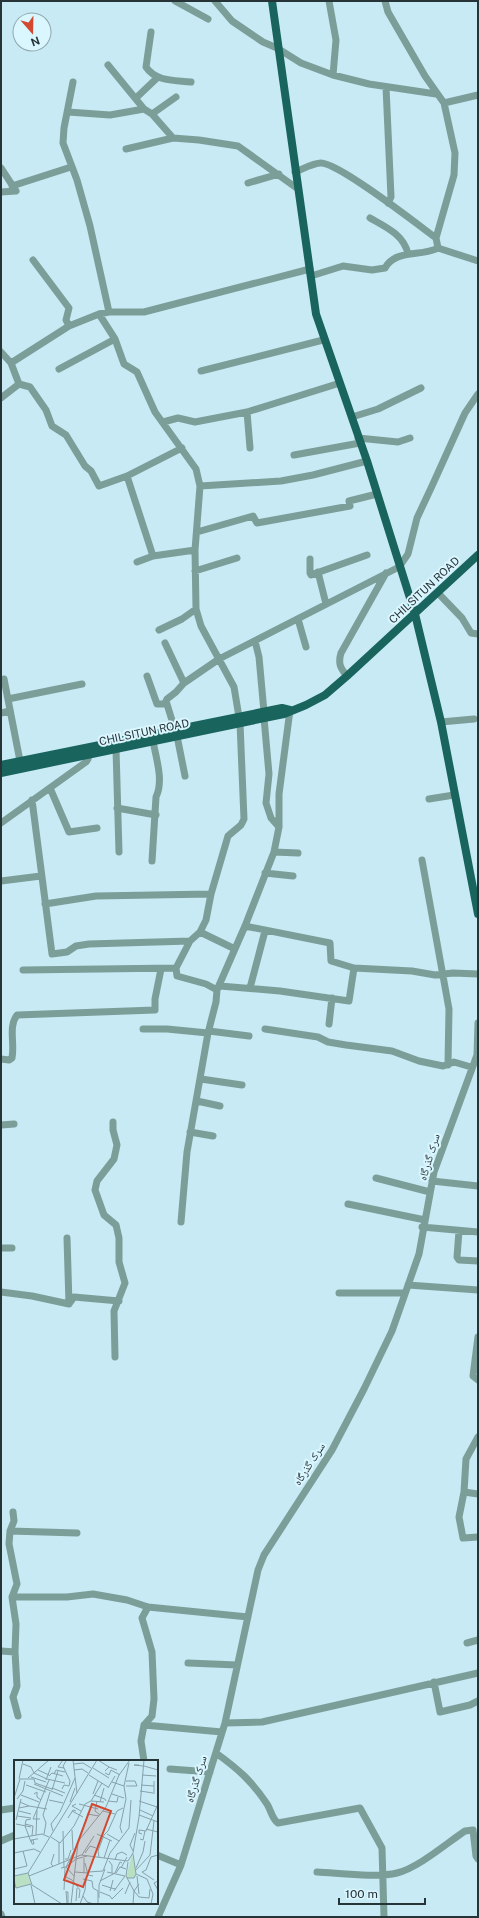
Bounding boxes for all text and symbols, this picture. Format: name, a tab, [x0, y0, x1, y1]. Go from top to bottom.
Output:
north arrow	[12, 12, 52, 52]
text: N	[29, 34, 42, 49]
street label: CHILSITUN ROAD	[386, 554, 462, 626]
street label: CHILSITUN ROAD	[98, 717, 190, 747]
street label: سرک گذرگاه	[416, 1132, 442, 1182]
street label: سرک گذرگاه	[291, 1441, 327, 1487]
street label: سرک گذرگاه	[183, 1754, 209, 1804]
inset map	[14, 1760, 158, 1904]
scale bar	[339, 1880, 425, 1906]
text: 100 m	[345, 1887, 378, 1901]

